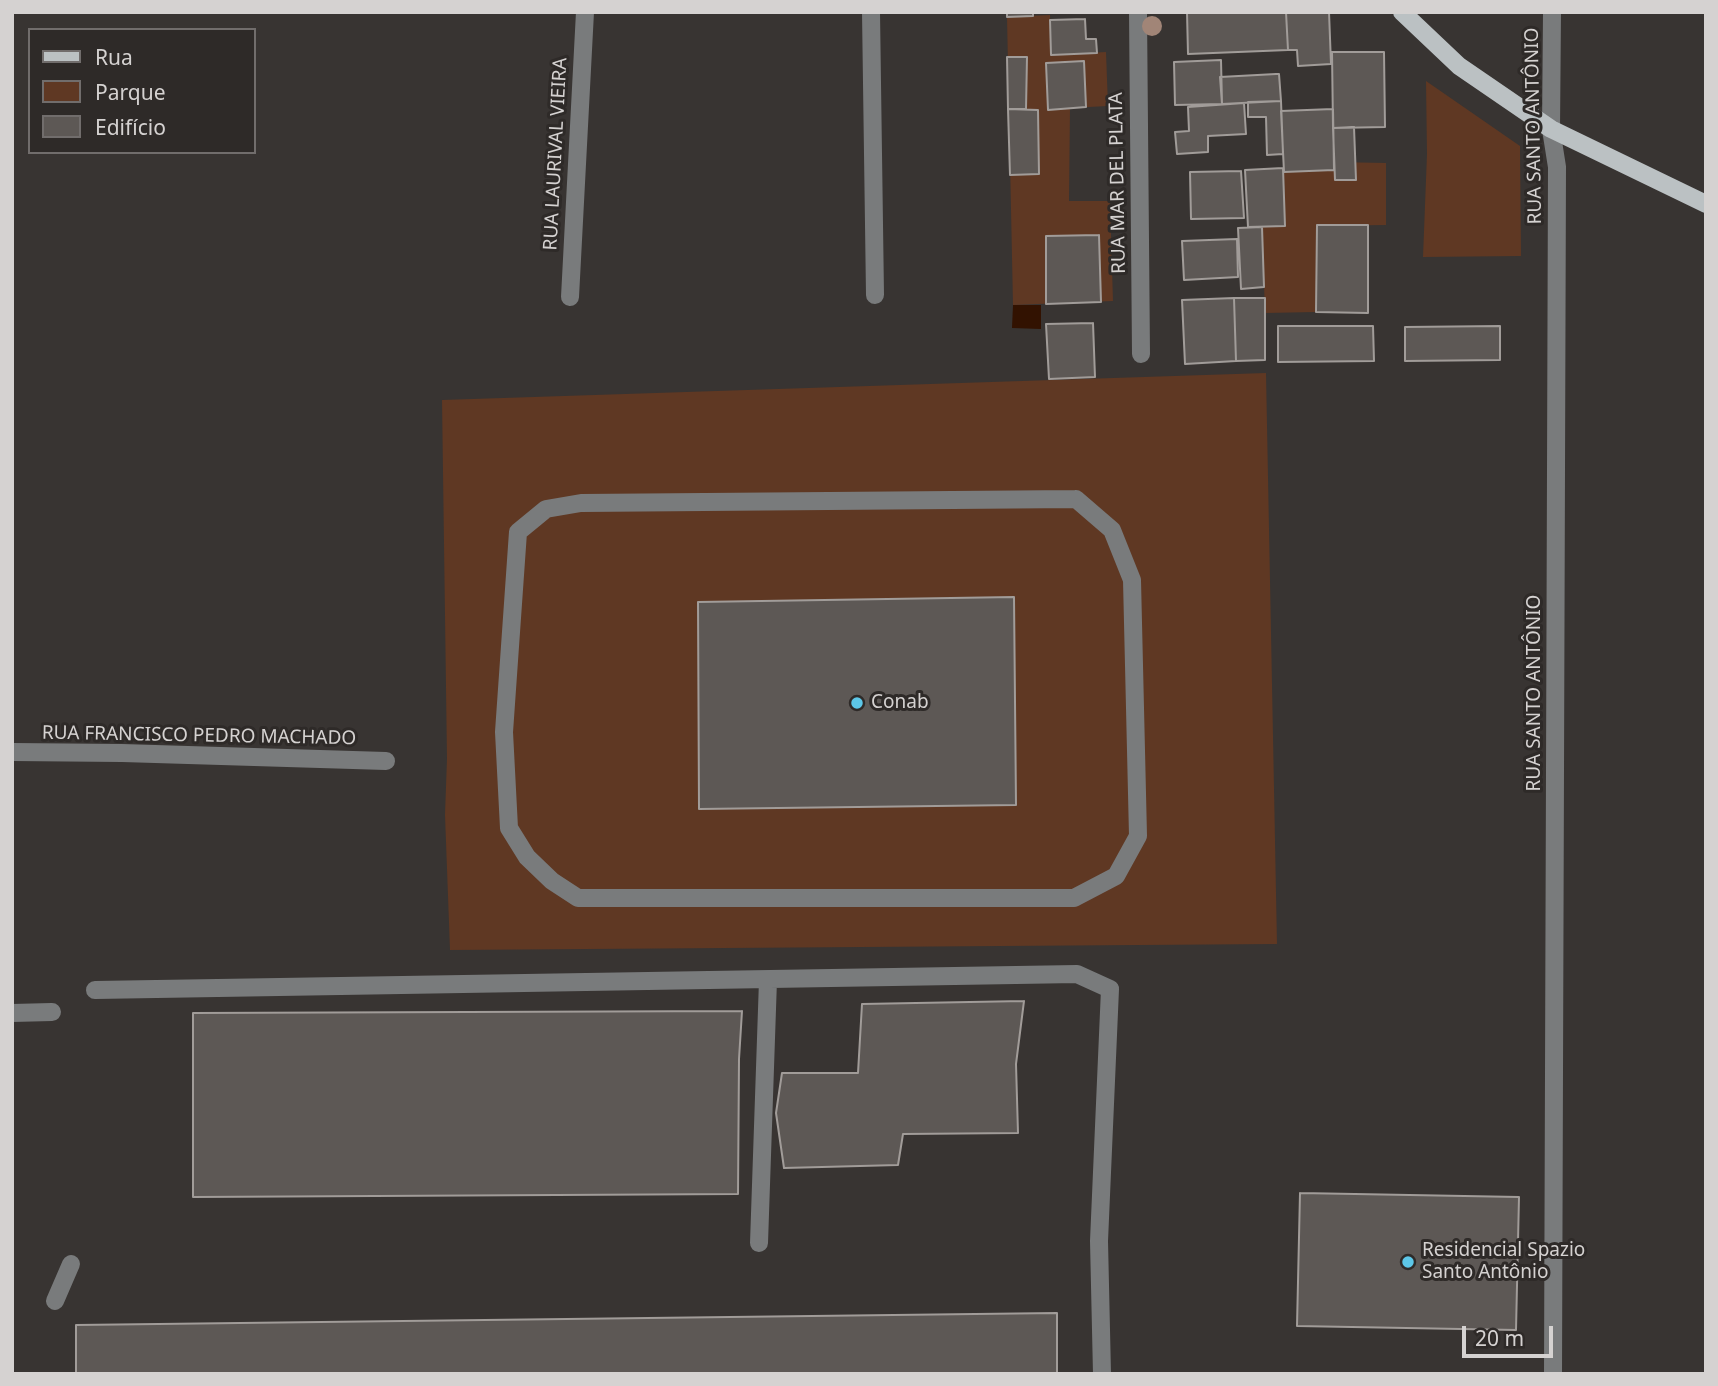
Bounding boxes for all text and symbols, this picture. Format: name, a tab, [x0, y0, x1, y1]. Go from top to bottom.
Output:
street label: RUA SANTO ANTÔNIO	[1521, 27, 1547, 225]
legend	[28, 28, 256, 154]
text: Rua	[95, 43, 133, 71]
street label: RUA LAURIVAL VIEIRA	[540, 57, 572, 251]
text: Parque	[95, 78, 165, 106]
street label: RUA MAR DEL PLATA	[1105, 92, 1131, 274]
text: Edifício	[95, 113, 166, 141]
street label: RUA SANTO ANTÔNIO	[1524, 595, 1546, 791]
place label: Conab	[871, 692, 929, 714]
marker: Conab	[849, 695, 865, 711]
street label: RUA FRANCISCO PEDRO MACHADO	[42, 722, 356, 750]
place label: Residencial Spazio Santo Antônio	[1422, 1240, 1585, 1284]
marker: Residencial Spazio Santo Antônio	[1400, 1254, 1416, 1270]
scale bar	[1466, 1312, 1557, 1356]
text: 20 m	[1475, 1324, 1524, 1352]

